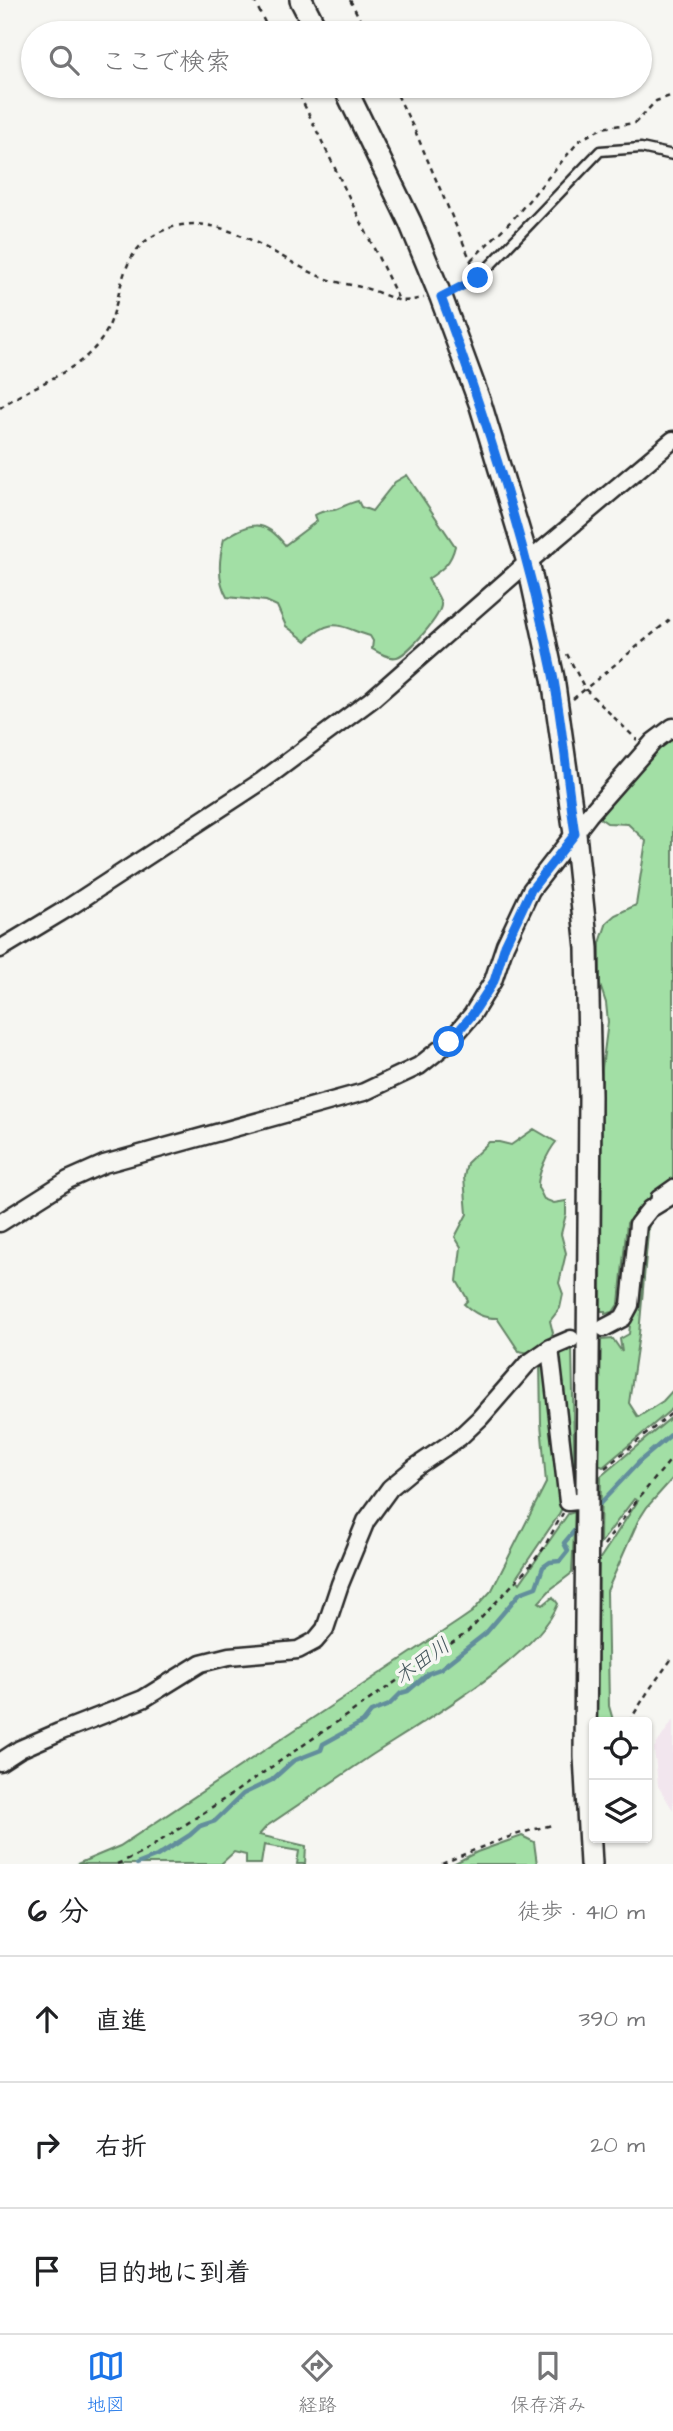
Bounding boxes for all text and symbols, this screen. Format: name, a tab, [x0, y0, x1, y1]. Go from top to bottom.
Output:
search box	[21, 21, 652, 98]
icon: search	[45, 41, 83, 79]
text: ここで検索	[101, 44, 231, 80]
route end	[462, 262, 493, 293]
route start	[433, 1026, 464, 1057]
water label: 木田川	[388, 1631, 456, 1692]
map controls	[589, 1717, 652, 1843]
button: locate	[589, 1717, 652, 1780]
button: layers	[589, 1780, 652, 1843]
text: 6 分	[28, 1891, 89, 1933]
text: 徒歩 · 410 m	[517, 1896, 645, 1928]
icon: ahead	[28, 2000, 66, 2038]
text: 直進	[95, 2003, 147, 2039]
text: 390 m	[579, 2003, 645, 2035]
icon: right	[28, 2126, 66, 2164]
text: 右折	[95, 2129, 147, 2165]
text: 20 m	[590, 2129, 645, 2161]
icon: arrive	[28, 2252, 66, 2290]
text: 目的地に到着	[95, 2255, 251, 2291]
tab: 地図	[87, 2347, 125, 2419]
tab: 経路	[298, 2347, 336, 2419]
tab: 保存済み	[510, 2347, 586, 2419]

